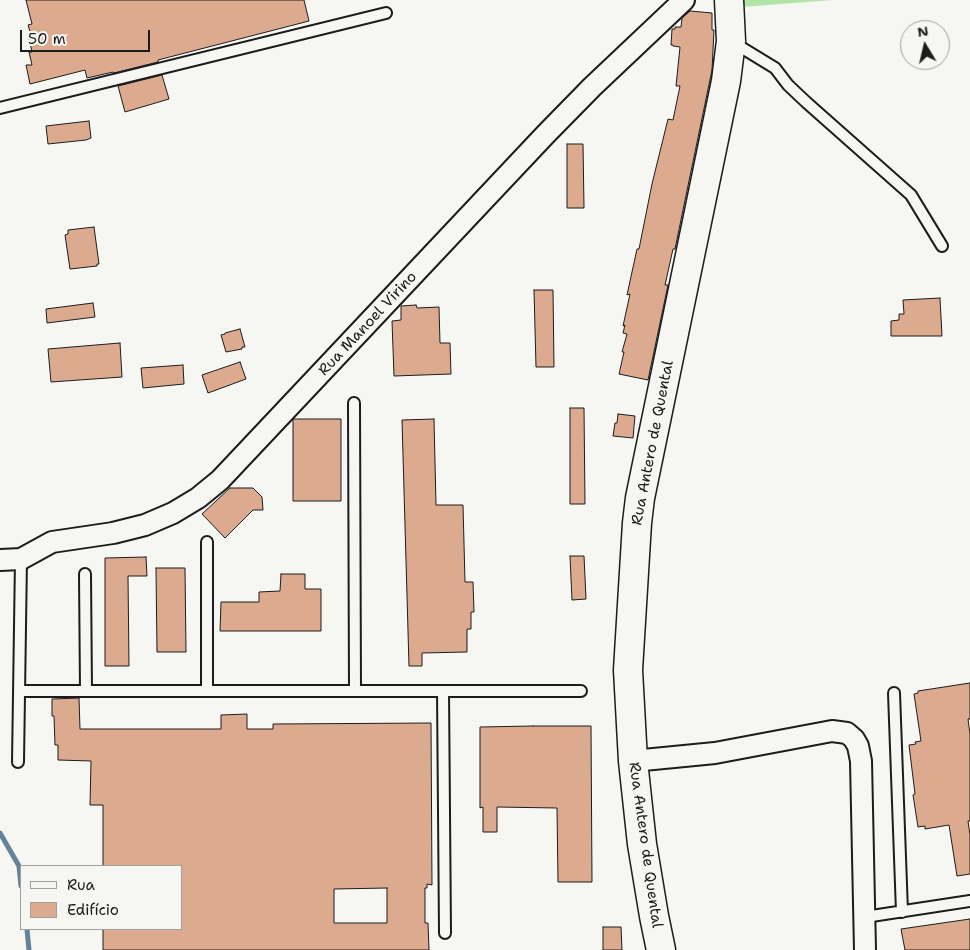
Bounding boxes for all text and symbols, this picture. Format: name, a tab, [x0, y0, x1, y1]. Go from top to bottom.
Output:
scale bar	[22, 20, 152, 52]
north arrow	[900, 20, 950, 70]
text: N	[916, 21, 930, 41]
text: 50 m	[28, 29, 66, 49]
street label: Rua Manoel Virino	[315, 268, 421, 380]
street label: Rua Antero de Quental	[628, 359, 678, 527]
street label: Rua Antero de Quental	[624, 761, 666, 929]
legend	[20, 865, 182, 930]
text: Rua	[67, 875, 95, 895]
text: Edifício	[67, 900, 119, 920]

